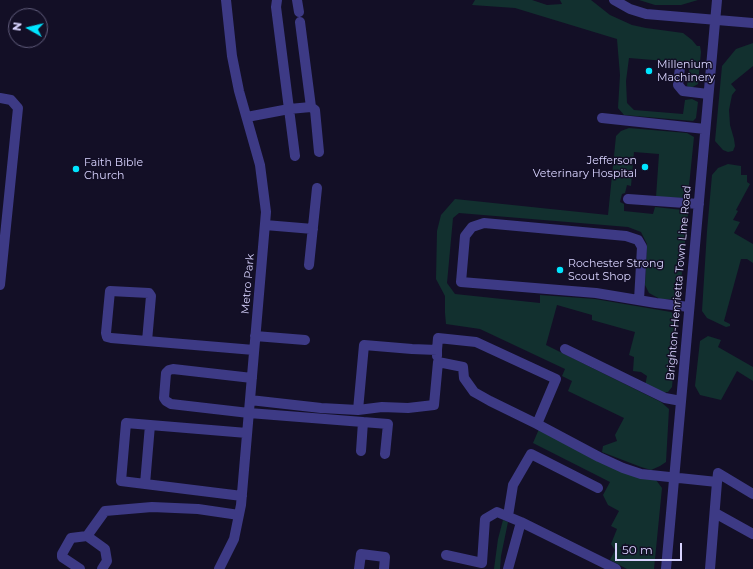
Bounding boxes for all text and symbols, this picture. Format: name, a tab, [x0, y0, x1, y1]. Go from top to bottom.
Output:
north arrow	[8, 8, 48, 48]
text: N	[10, 21, 25, 32]
place label: Millenium Machinery	[657, 58, 715, 84]
marker: Millenium Machinery	[644, 66, 654, 76]
place label: Jefferson Veterinary Hospital	[533, 154, 637, 180]
place label: Faith Bible Church	[84, 156, 143, 182]
marker: Jefferson Veterinary Hospital	[640, 162, 650, 172]
marker: Faith Bible Church	[71, 164, 81, 174]
street label: Brighton-Henrietta Town Line Road	[664, 185, 694, 381]
street label: Metro Park	[239, 253, 257, 315]
place label: Rochester Strong Scout Shop	[568, 257, 664, 283]
marker: Rochester Strong Scout Shop	[555, 265, 565, 275]
scale bar	[617, 535, 684, 561]
text: 50 m	[622, 542, 653, 557]

